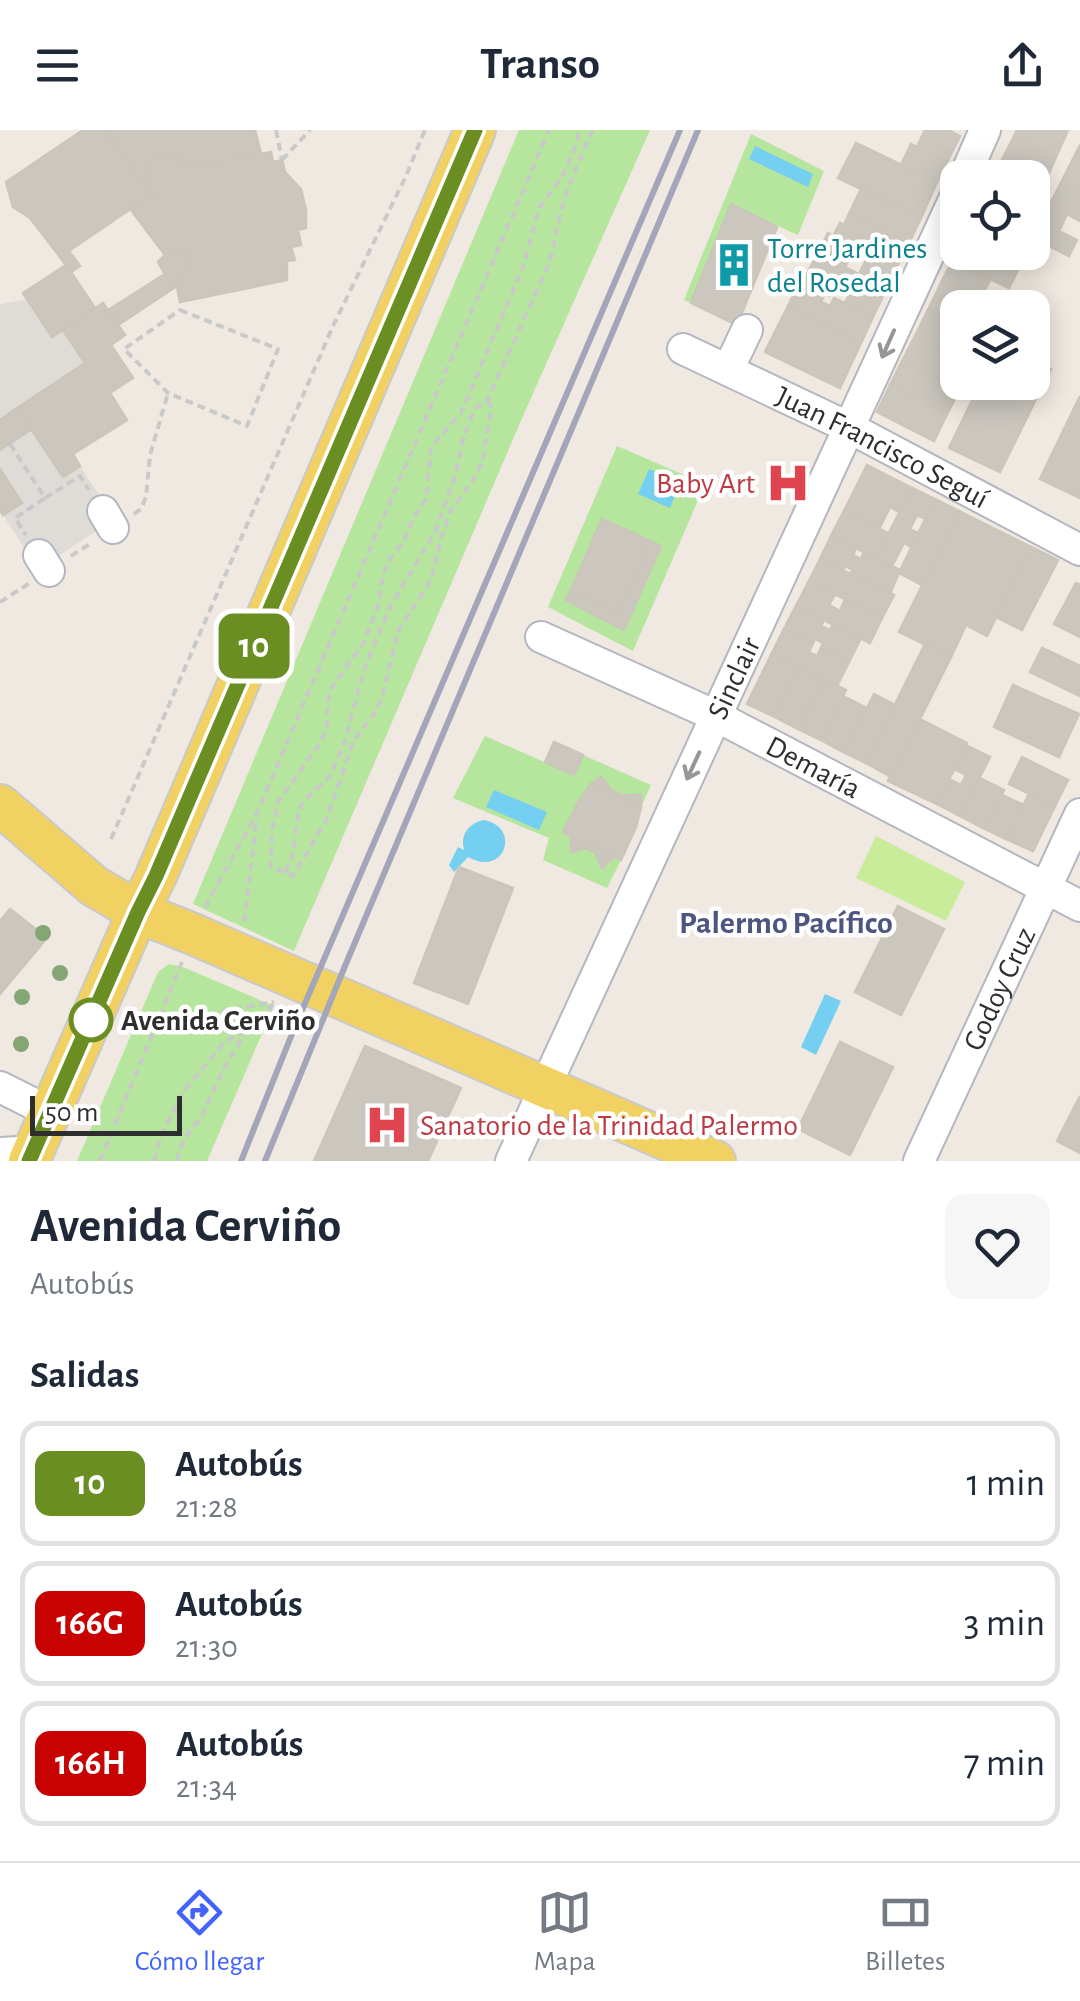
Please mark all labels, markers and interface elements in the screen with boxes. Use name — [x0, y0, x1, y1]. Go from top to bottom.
icon: menu — [30, 38, 85, 93]
icon: share — [995, 38, 1050, 93]
text: Transo — [480, 42, 600, 87]
map controls — [940, 160, 1050, 400]
button: locate — [940, 160, 1050, 270]
place label: Torre Jardines del Rosedal — [767, 234, 927, 298]
building icon: Torre Jardines del Rosedal — [710, 241, 758, 289]
button: layers — [940, 290, 1050, 400]
one-way arrow — [878, 328, 896, 359]
street label: Juan Francisco Seguí — [771, 381, 994, 515]
hospital icon: Baby Art — [764, 459, 812, 507]
place label: Baby Art — [656, 469, 755, 499]
line badge: 10 — [209, 614, 299, 678]
text: 10 — [239, 629, 269, 664]
street label: Sinclair — [703, 632, 766, 724]
street label: Demaría — [761, 731, 865, 805]
one-way arrow — [683, 750, 702, 780]
district label: Palermo Pacífico — [679, 907, 893, 939]
street label: Godoy Cruz — [958, 923, 1041, 1055]
marker: Avenida Cerviño — [70, 999, 112, 1041]
place label: Avenida Cerviño — [121, 1006, 316, 1036]
scale bar — [30, 1091, 182, 1136]
text: 50 m — [45, 1099, 99, 1127]
hospital icon: Sanatorio de la Trinidad Palermo — [363, 1101, 411, 1149]
place label: Sanatorio de la Trinidad Palermo — [420, 1111, 798, 1141]
button: heart — [945, 1194, 1050, 1299]
text: Avenida Cerviño — [30, 1203, 341, 1251]
text: Autobús — [30, 1268, 134, 1300]
text: Salidas — [30, 1357, 139, 1395]
text: Autobús — [175, 1446, 303, 1484]
text: 1 min — [966, 1465, 1045, 1503]
text: 10 — [75, 1466, 105, 1501]
text: 21:28 — [175, 1491, 238, 1523]
text: Autobús — [175, 1586, 303, 1624]
text: 3 min — [964, 1605, 1045, 1643]
text: 166G — [56, 1606, 124, 1641]
text: 21:30 — [175, 1631, 238, 1663]
text: Autobús — [176, 1726, 303, 1764]
text: 7 min — [964, 1745, 1045, 1783]
text: 166H — [55, 1746, 126, 1781]
text: 21:34 — [176, 1771, 237, 1803]
tab: Cómo llegar — [135, 1885, 264, 1979]
tab: Mapa — [534, 1885, 596, 1979]
tab: Billetes — [865, 1885, 945, 1979]

